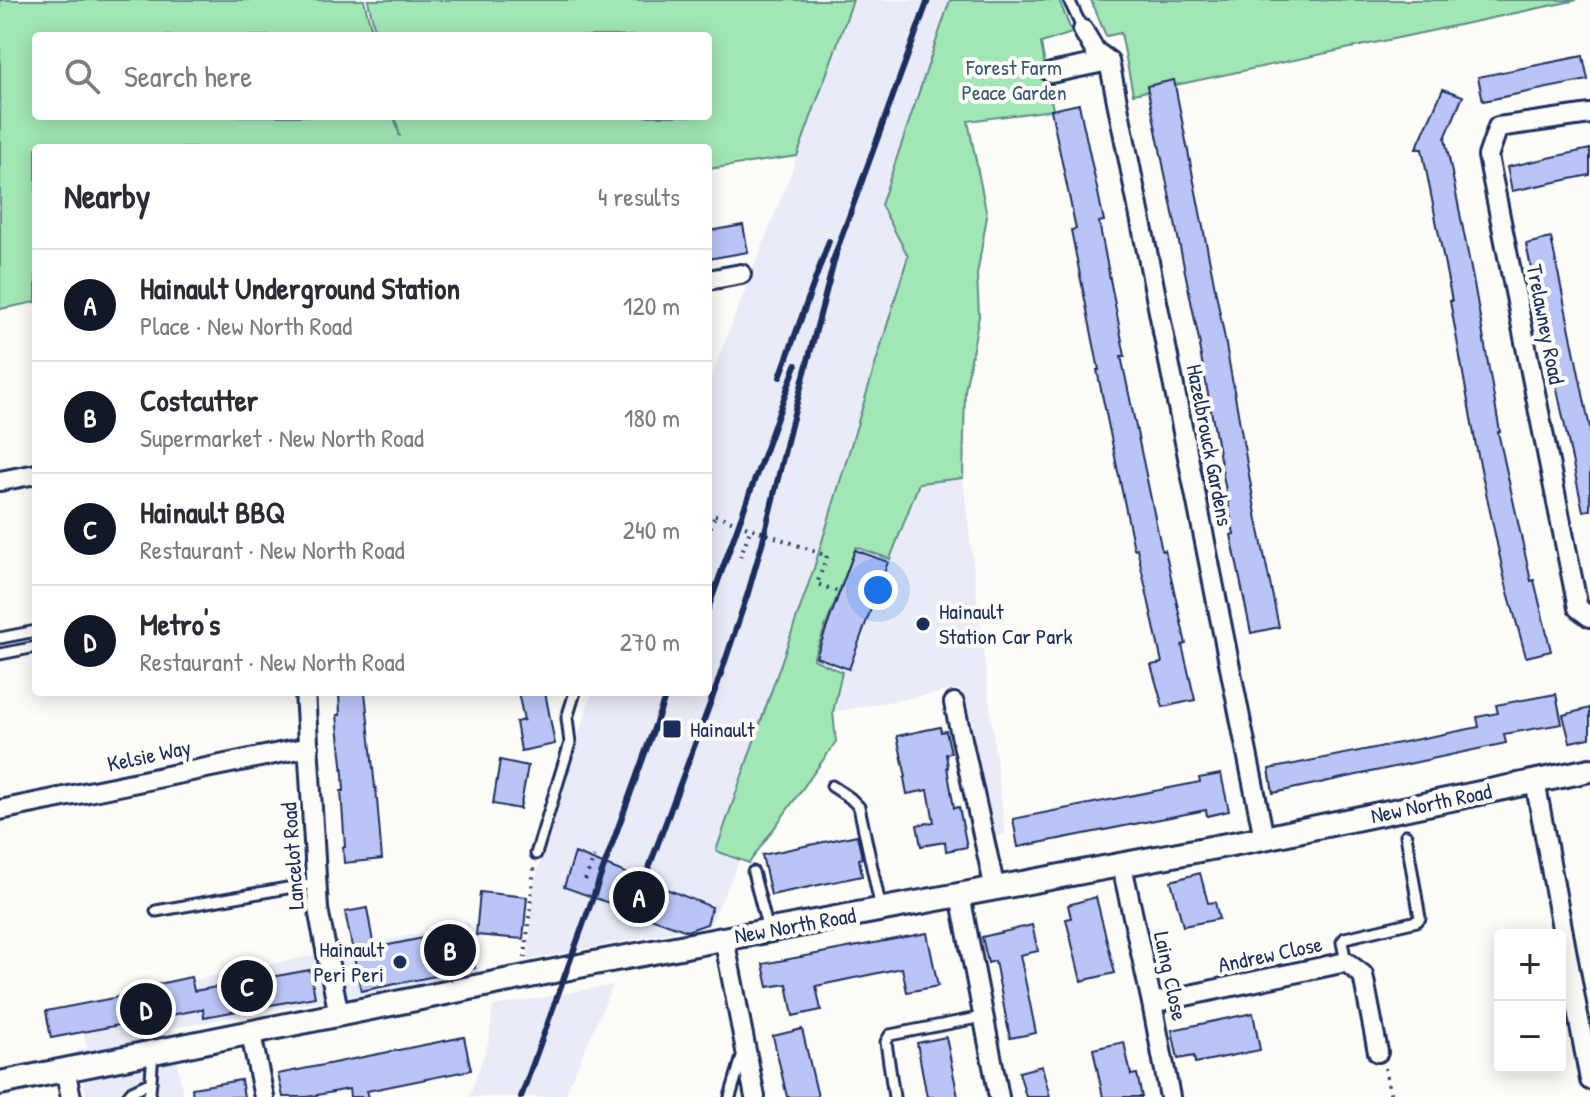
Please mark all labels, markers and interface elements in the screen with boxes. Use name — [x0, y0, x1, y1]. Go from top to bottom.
search box — [32, 32, 712, 120]
park label: Forest Farm Peace Garden — [961, 52, 1067, 107]
icon: search — [60, 54, 104, 98]
text: Search here — [124, 56, 252, 96]
text: Nearby — [64, 173, 150, 219]
text: 4 results — [598, 179, 680, 214]
street label: Trelawney Road — [1520, 262, 1572, 387]
text: Hainault Underground Station — [140, 268, 460, 308]
text: A — [84, 288, 96, 323]
text: 120 m — [623, 288, 680, 323]
text: Place · New North Road — [140, 308, 352, 343]
street label: Hazelbrouck Gardens — [1180, 362, 1240, 528]
text: Costcutter — [140, 380, 258, 420]
text: B — [83, 400, 97, 435]
text: 180 m — [624, 400, 680, 435]
text: Supermarket · New North Road — [140, 420, 424, 455]
text: Hainault BBQ — [140, 492, 285, 532]
text: C — [83, 512, 97, 547]
text: 240 m — [623, 512, 680, 547]
text: Restaurant · New North Road — [140, 532, 405, 567]
your location — [858, 570, 898, 610]
place label: Hainault Station Car Park — [939, 596, 1073, 651]
text: Metro's — [140, 604, 220, 644]
marker: Hainault Station Car Park — [914, 615, 932, 633]
text: D — [84, 624, 96, 659]
text: 270 m — [620, 624, 680, 659]
text: Restaurant · New North Road — [140, 644, 405, 679]
place label: Hainault — [690, 714, 755, 744]
marker: Hainault — [661, 718, 683, 740]
street label: Kelsie Way — [104, 732, 194, 778]
street label: New North Road — [1368, 775, 1495, 830]
street label: Lancelot Road — [273, 801, 311, 911]
pin: A — [613, 867, 665, 927]
street label: New North Road — [732, 900, 858, 950]
pin: B — [424, 920, 476, 980]
street label: Andrew Close — [1215, 928, 1325, 980]
street label: Laing Close — [1147, 929, 1195, 1024]
map controls — [1494, 929, 1566, 1073]
button: + — [1494, 929, 1566, 1001]
place label: Hainault Peri Peri — [313, 934, 384, 989]
marker: Hainault Peri Peri — [391, 953, 409, 971]
pin: C — [221, 956, 273, 1016]
pin: D — [120, 979, 172, 1039]
button: − — [1494, 1001, 1566, 1073]

